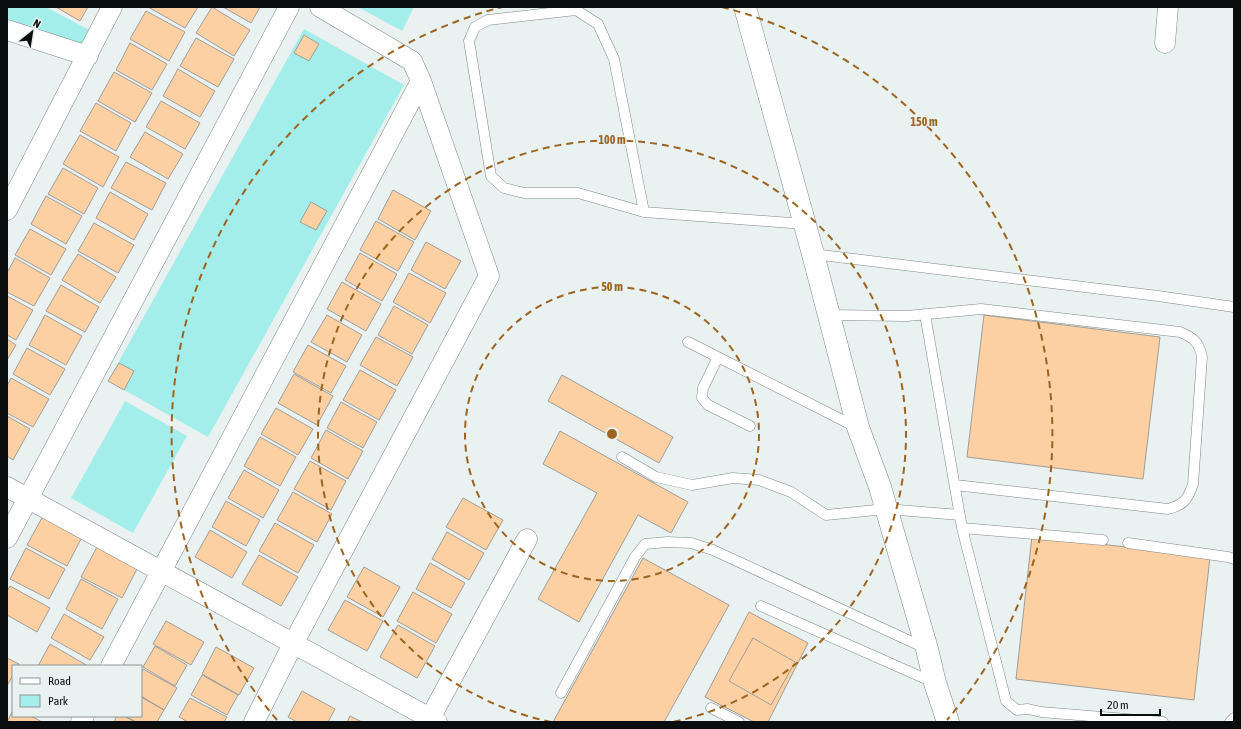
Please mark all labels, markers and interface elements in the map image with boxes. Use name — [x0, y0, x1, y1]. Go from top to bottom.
north arrow — [12, 12, 52, 52]
text: N — [31, 17, 43, 30]
text: 150 m — [910, 115, 938, 129]
text: 100 m — [598, 133, 626, 147]
text: 50 m — [601, 280, 623, 294]
centre of rings — [605, 427, 619, 441]
legend — [12, 665, 142, 717]
text: Road — [48, 674, 71, 688]
scale bar — [1101, 691, 1160, 717]
text: Park — [48, 694, 69, 708]
text: 20 m — [1107, 698, 1129, 712]

